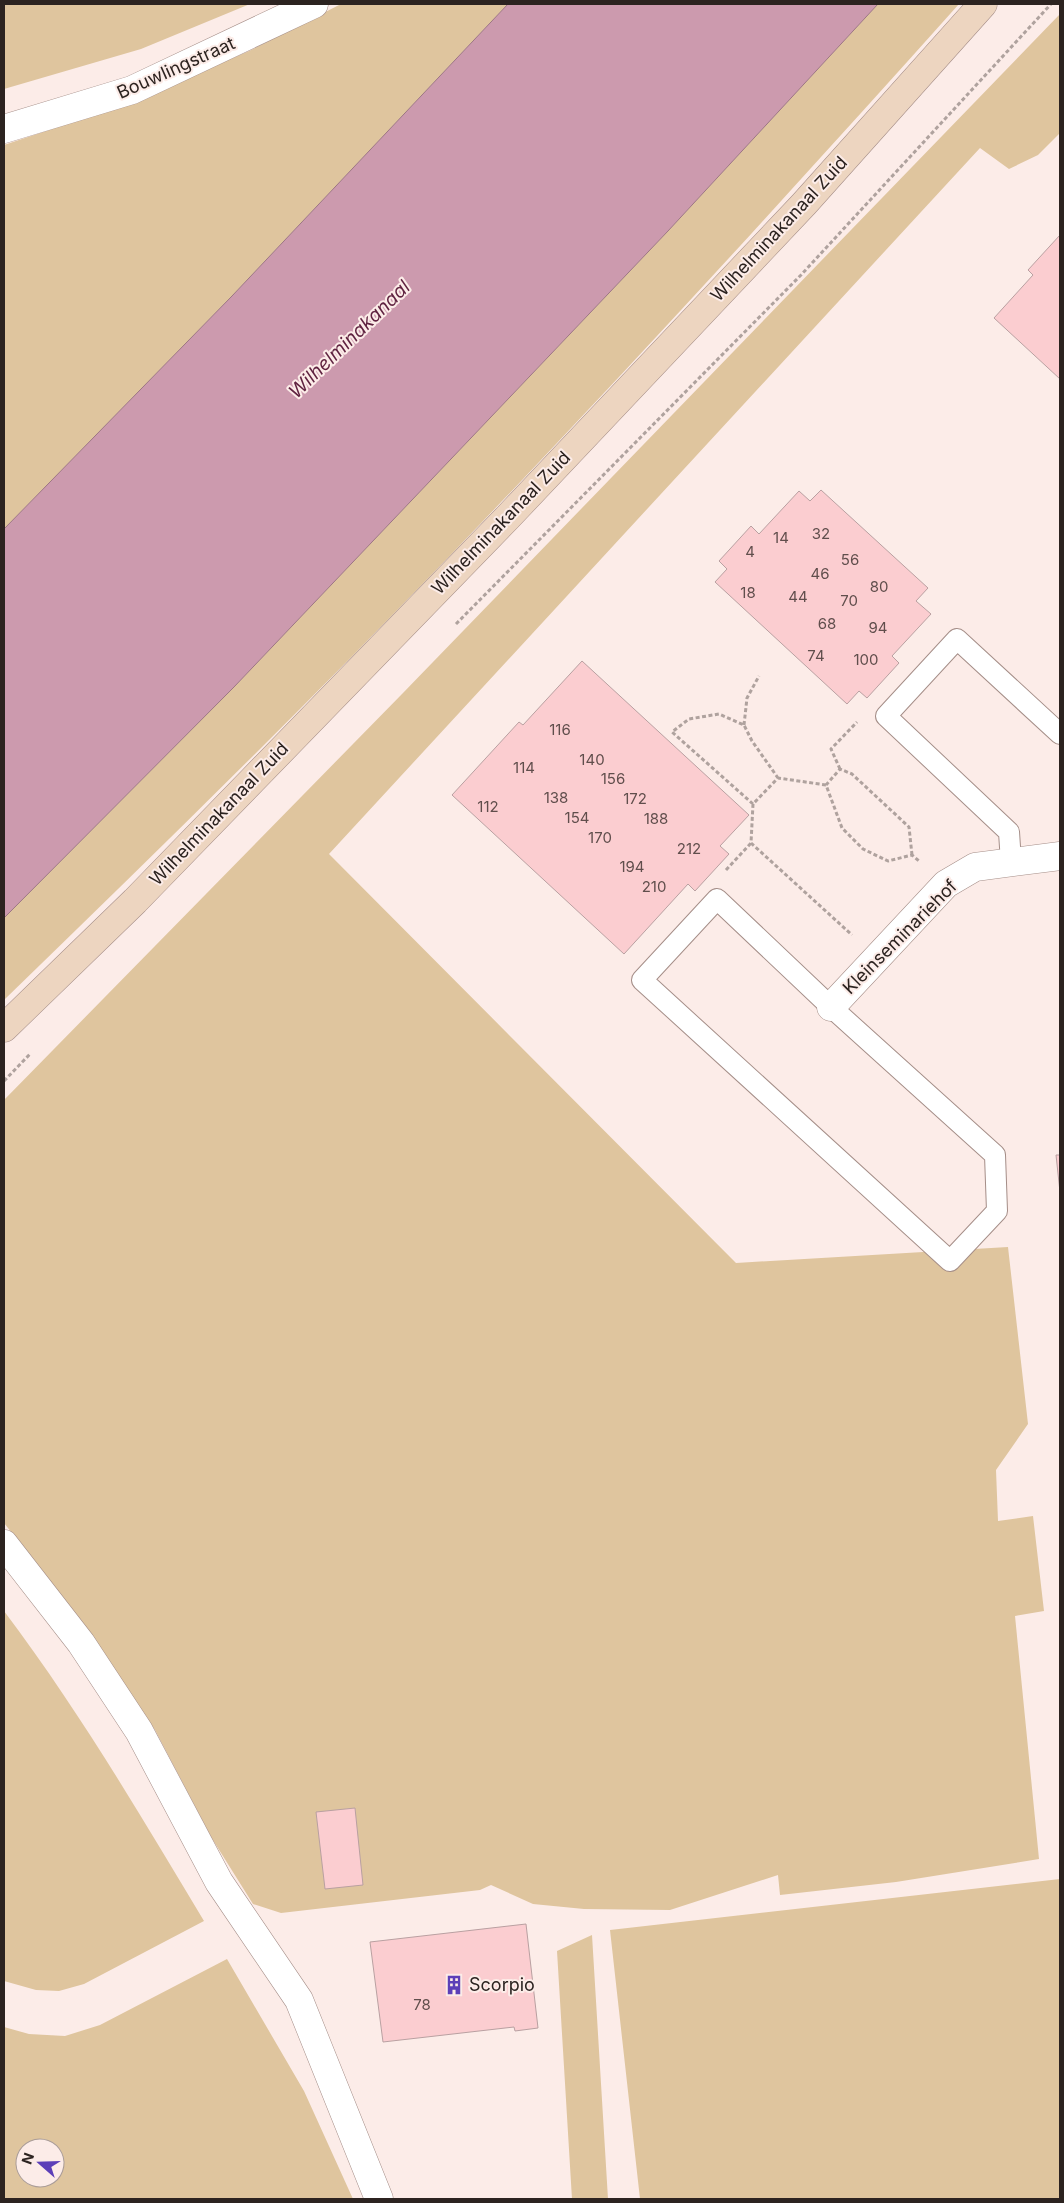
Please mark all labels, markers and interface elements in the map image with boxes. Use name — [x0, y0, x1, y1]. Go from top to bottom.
street label: Bouwlingstraat — [114, 32, 238, 103]
street label: Wilhelminakanaal Zuid — [706, 152, 851, 305]
water label: Wilhelminakanaal — [284, 275, 415, 403]
street label: Wilhelminakanaal Zuid — [427, 447, 574, 598]
house number: 32 — [812, 524, 830, 543]
house number: 14 — [773, 528, 789, 547]
house number: 4 — [745, 542, 755, 561]
house number: 56 — [841, 550, 859, 569]
house number: 46 — [811, 564, 830, 583]
house number: 80 — [870, 577, 888, 596]
house number: 18 — [740, 583, 756, 602]
house number: 44 — [788, 587, 808, 606]
house number: 70 — [840, 591, 858, 610]
house number: 68 — [818, 614, 836, 633]
house number: 94 — [869, 618, 888, 637]
house number: 74 — [807, 646, 825, 665]
house number: 100 — [853, 650, 879, 669]
house number: 116 — [549, 720, 571, 739]
street label: Wilhelminakanaal Zuid — [145, 738, 292, 889]
house number: 140 — [579, 750, 605, 769]
house number: 114 — [513, 758, 535, 777]
house number: 156 — [601, 769, 625, 788]
house number: 138 — [544, 788, 568, 807]
house number: 172 — [623, 789, 647, 808]
house number: 112 — [477, 797, 499, 816]
house number: 154 — [565, 808, 589, 827]
house number: 188 — [644, 809, 668, 828]
house number: 170 — [588, 828, 612, 847]
house number: 212 — [677, 839, 701, 858]
house number: 194 — [619, 857, 645, 876]
street label: Kleinseminariehof — [838, 875, 961, 998]
house number: 210 — [642, 877, 666, 896]
building icon: Scorpio — [443, 1974, 465, 1996]
place label: Scorpio — [469, 1974, 535, 1995]
house number: 78 — [413, 1995, 431, 2014]
north arrow — [15, 2138, 65, 2188]
text: N — [18, 2150, 37, 2166]

